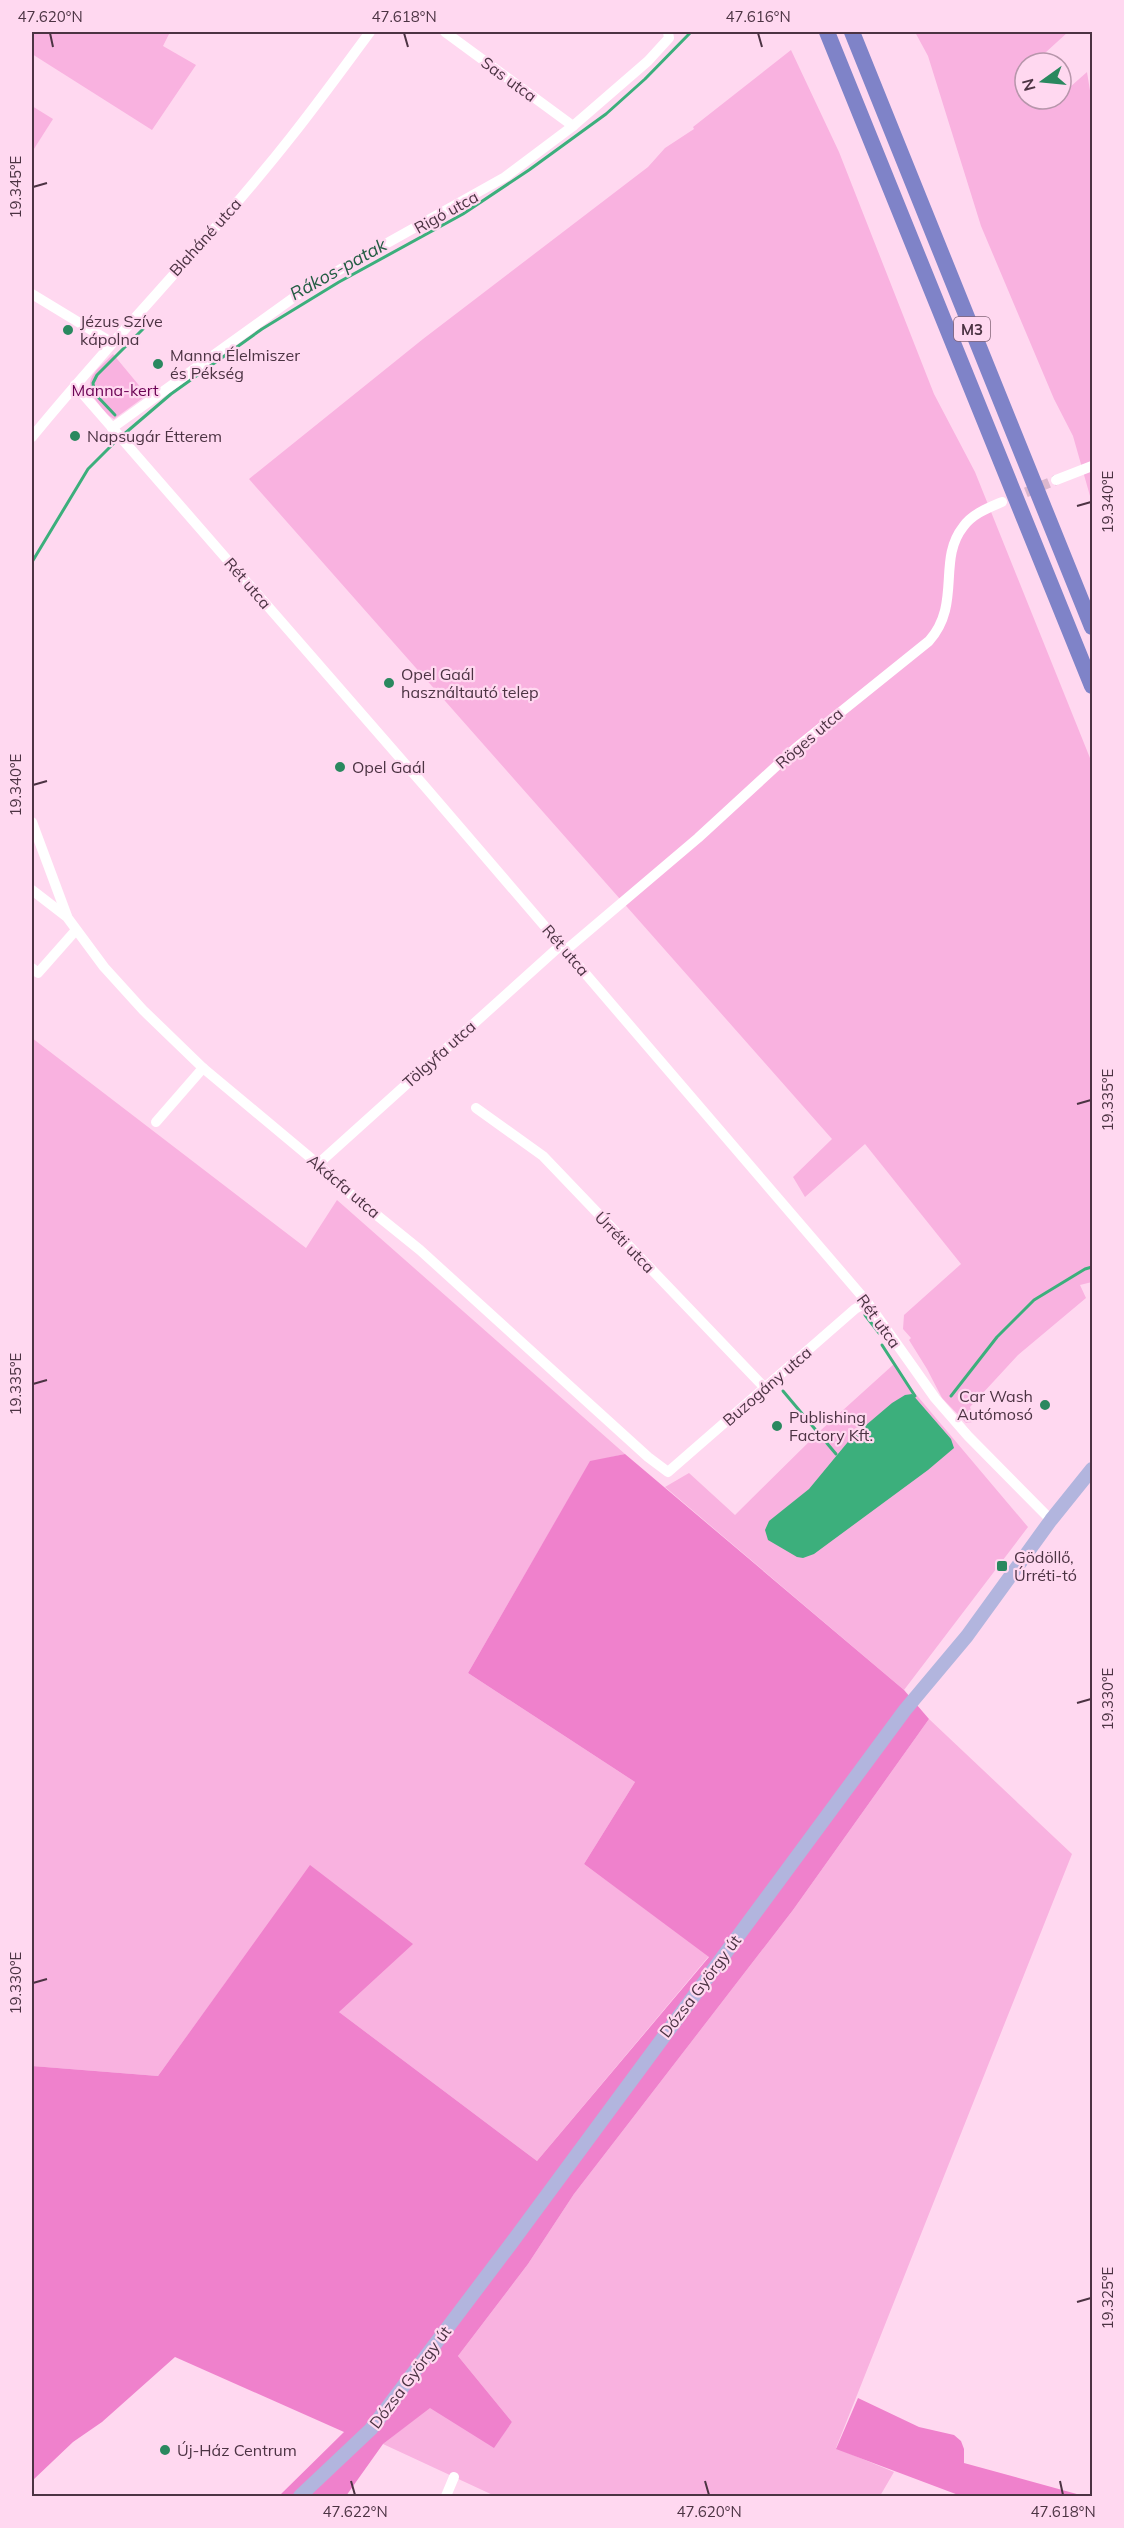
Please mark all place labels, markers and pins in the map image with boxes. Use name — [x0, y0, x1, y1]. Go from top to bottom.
place label: Jézus Szíve kápolna — [80, 311, 163, 349]
marker: Jézus Szíve kápolna — [61, 323, 75, 337]
place label: Manna Élelmiszer és Pékség — [170, 345, 300, 383]
marker: Manna Élelmiszer és Pékség — [151, 357, 165, 371]
place label: Napsugár Étterem — [87, 426, 222, 446]
marker: Napsugár Étterem — [68, 429, 82, 443]
place label: Opel Gaál használtautó telep — [401, 664, 539, 702]
marker: Opel Gaál használtautó telep — [382, 676, 396, 690]
place label: Opel Gaál — [352, 757, 425, 777]
marker: Opel Gaál — [333, 760, 347, 774]
place label: Car Wash Autómosó — [957, 1386, 1033, 1424]
marker: Car Wash Autómosó — [1038, 1398, 1052, 1412]
place label: Publishing Factory Kft. — [789, 1407, 873, 1445]
marker: Publishing Factory Kft. — [770, 1419, 784, 1433]
place label: Gödöllő, Úrréti-tó — [1014, 1547, 1077, 1585]
marker: Gödöllő, Úrréti-tó — [995, 1559, 1009, 1573]
place label: Új-Ház Centrum — [177, 2440, 297, 2460]
marker: Új-Ház Centrum — [158, 2443, 172, 2457]

